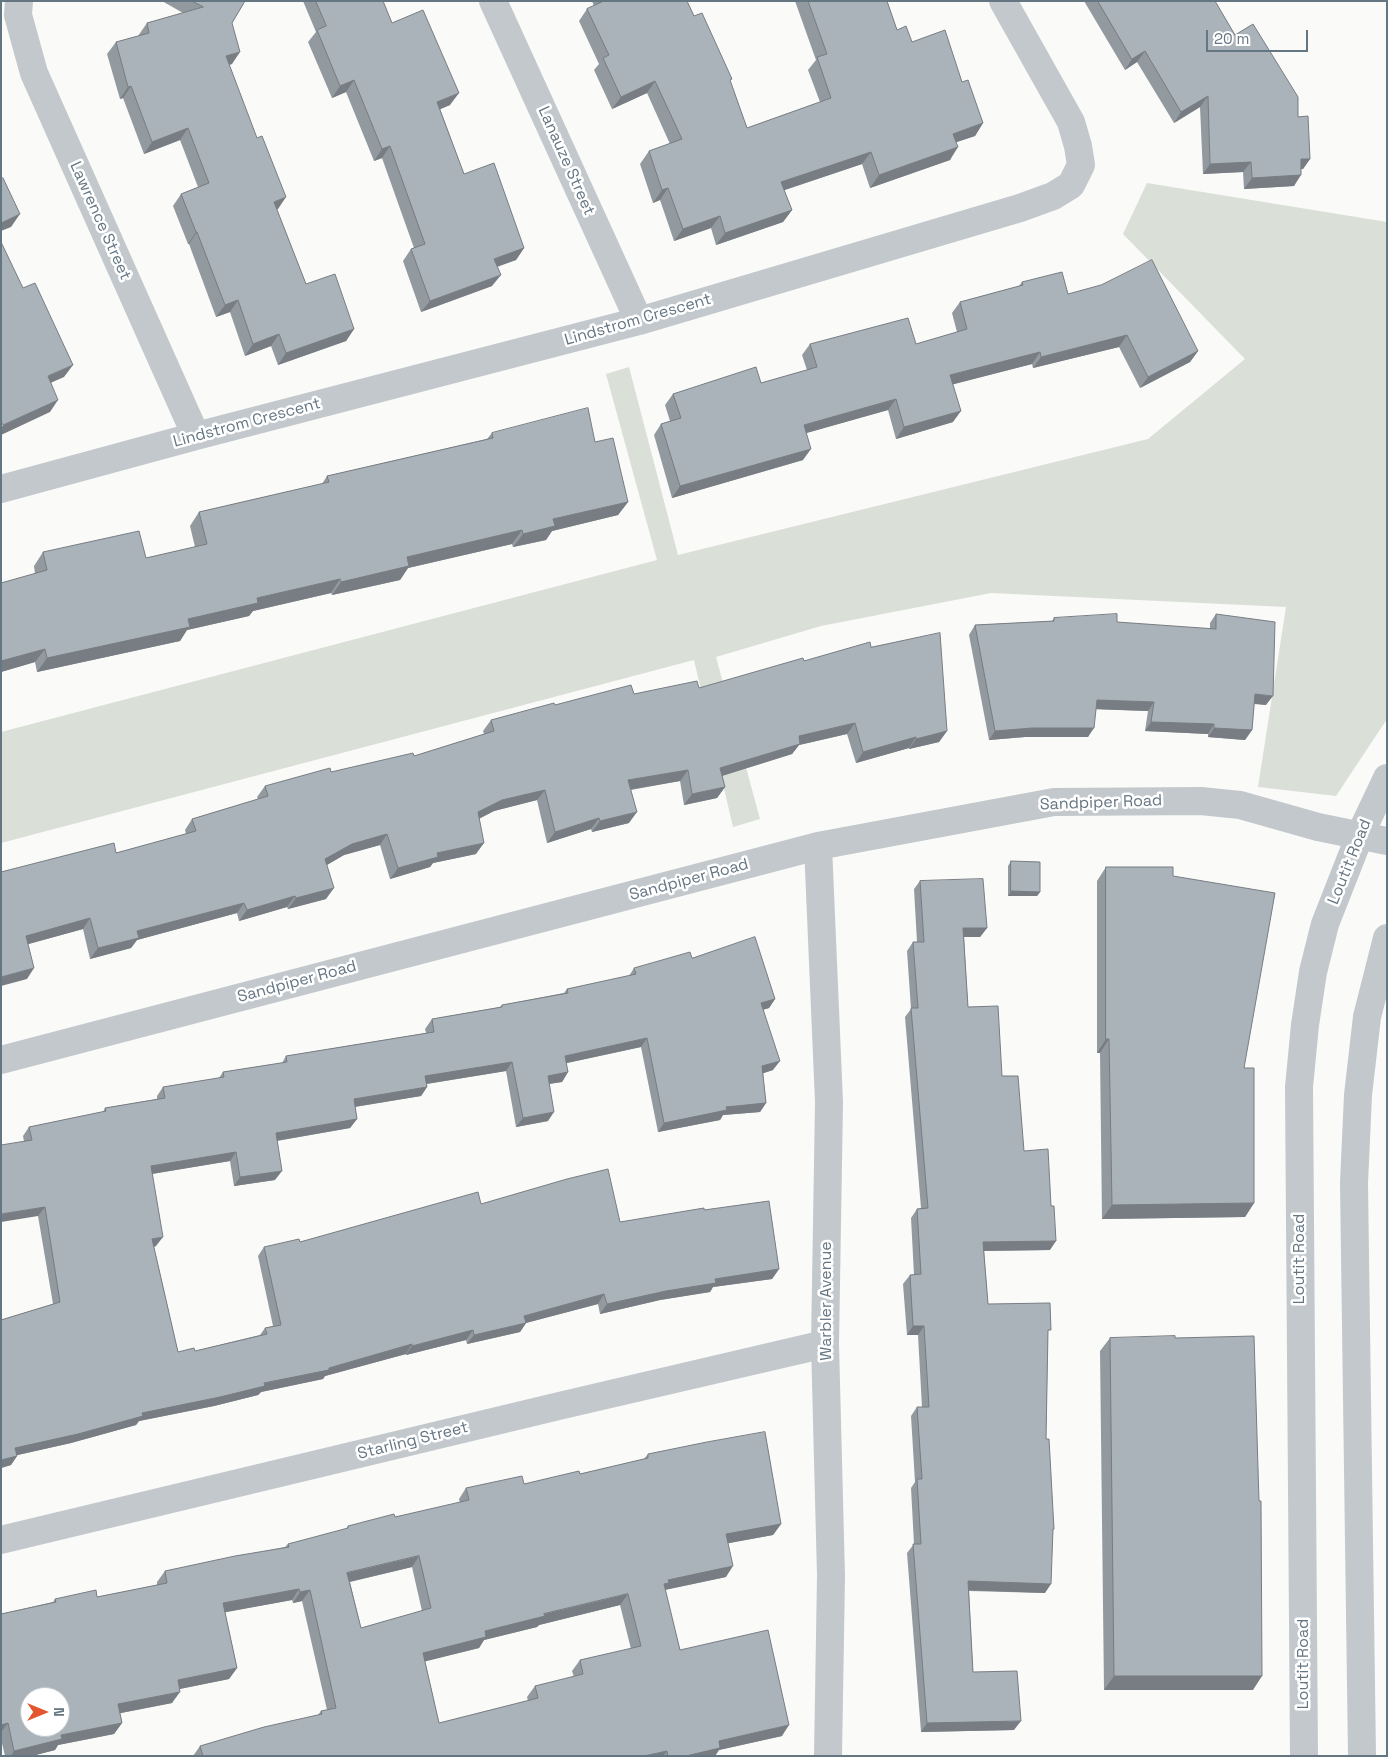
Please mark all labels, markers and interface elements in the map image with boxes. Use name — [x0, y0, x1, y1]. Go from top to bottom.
scale bar — [1208, 20, 1310, 52]
text: 20 m — [1214, 29, 1249, 48]
street label: Lanauze Street — [533, 104, 599, 218]
street label: Lawrence Street — [65, 159, 135, 283]
street label: Lindstrom Crescent — [562, 290, 714, 350]
street label: Lindstrom Crescent — [171, 394, 323, 452]
street label: Sandpiper Road — [1039, 791, 1163, 815]
street label: Loutit Road — [1324, 817, 1376, 907]
street label: Sandpiper Road — [627, 855, 751, 905]
street label: Sandpiper Road — [235, 957, 359, 1007]
street label: Loutit Road — [1290, 1214, 1310, 1304]
street label: Warbler Avenue — [817, 1241, 837, 1361]
street label: Starling Street — [356, 1418, 470, 1464]
street label: Loutit Road — [1294, 1619, 1314, 1709]
north arrow — [20, 1687, 70, 1737]
text: N — [50, 1707, 68, 1717]

